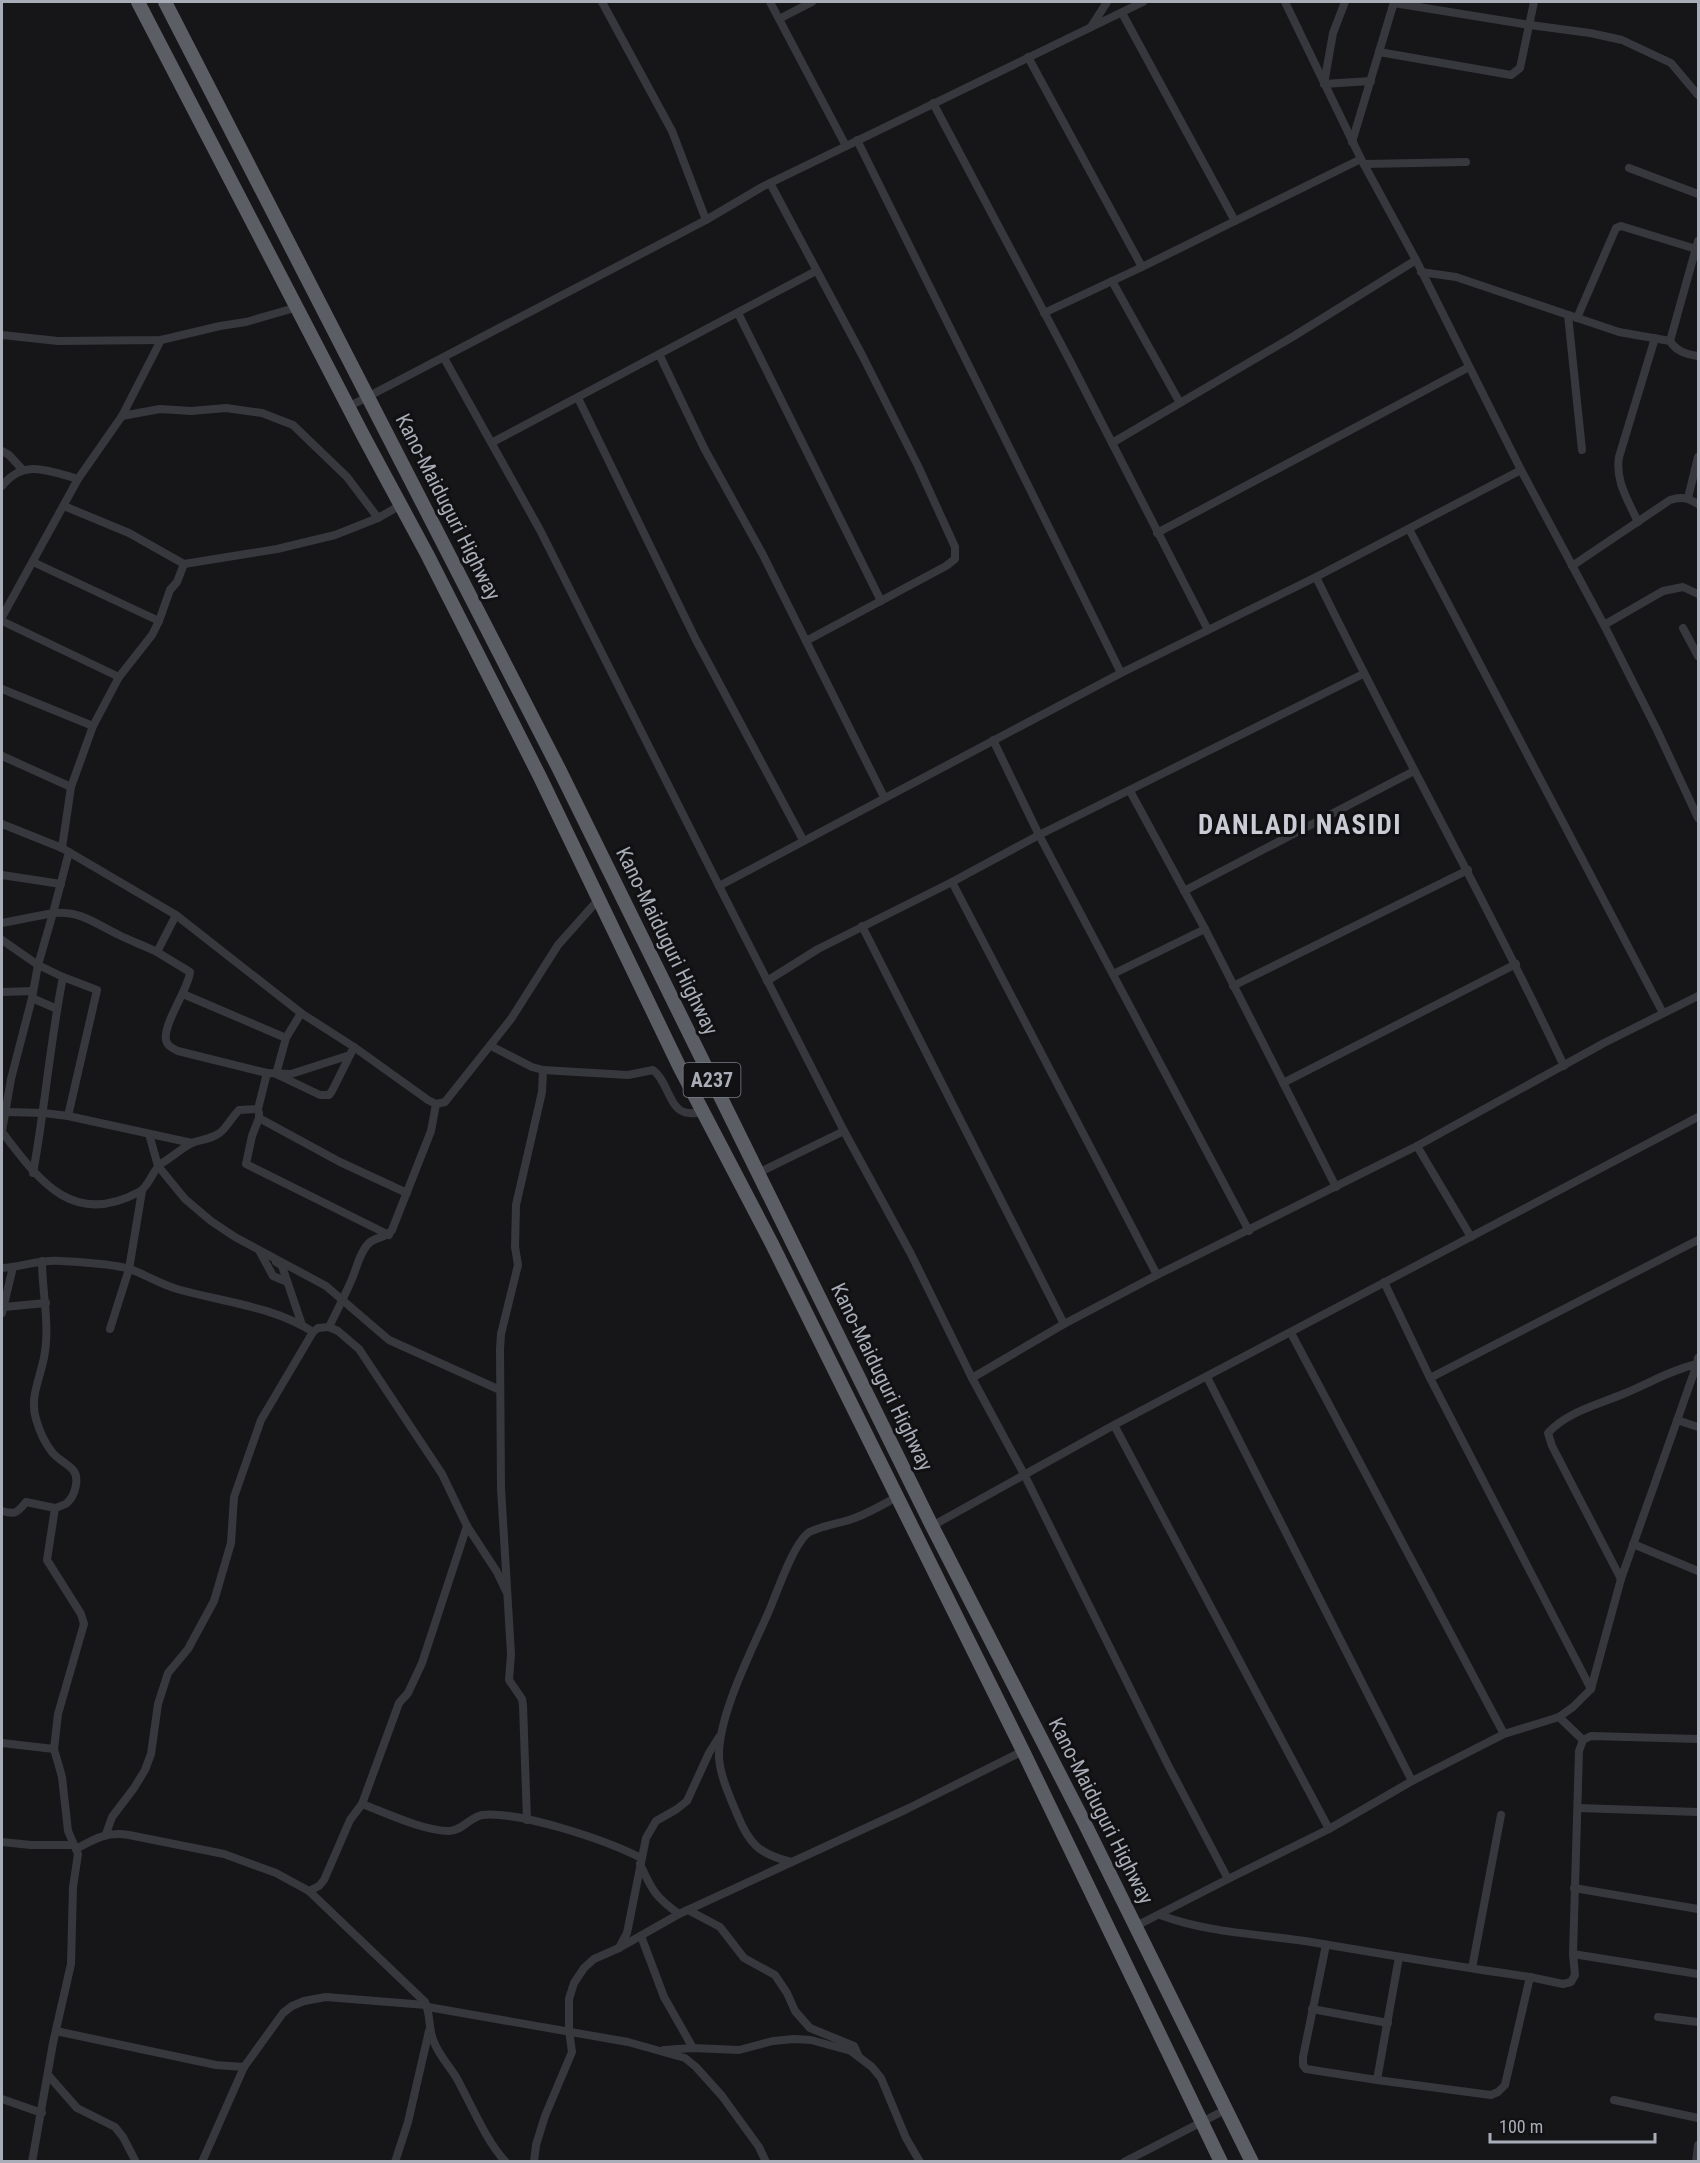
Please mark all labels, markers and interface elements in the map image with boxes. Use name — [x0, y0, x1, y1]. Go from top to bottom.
street label: Kano-Maiduguri Highway — [391, 410, 506, 604]
district label: DANLADI NASIDI — [1198, 809, 1402, 841]
street label: Kano-Maiduguri Highway — [611, 843, 723, 1039]
road number: A237 — [684, 1063, 740, 1097]
street label: Kano-Maiduguri Highway — [826, 1279, 938, 1475]
street label: Kano-Maiduguri Highway — [1044, 1714, 1159, 1908]
scale bar — [1490, 2106, 1655, 2144]
text: 100 m — [1499, 2116, 1543, 2137]

